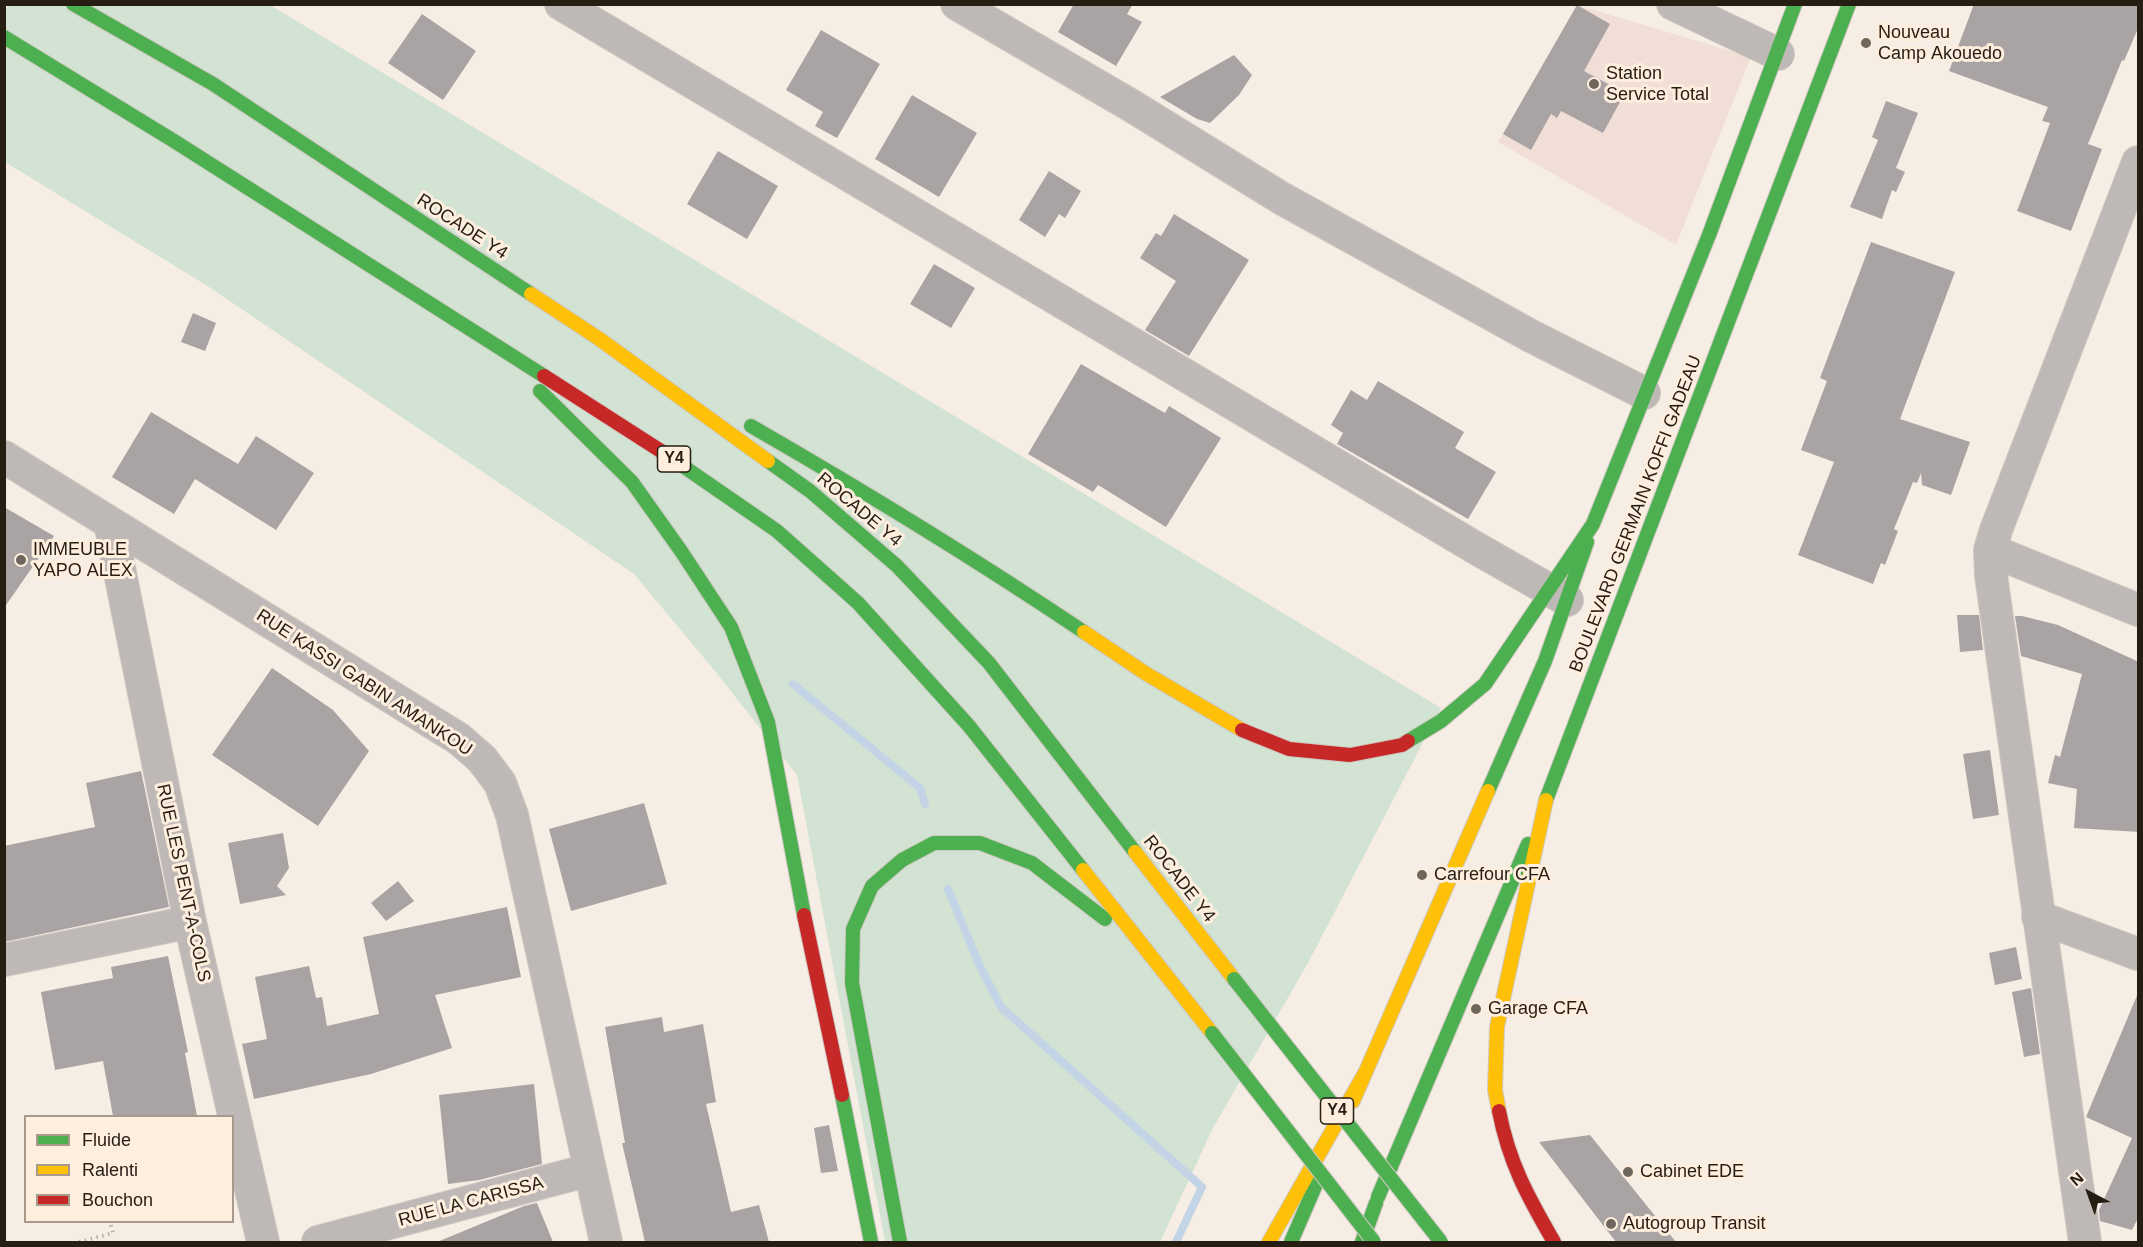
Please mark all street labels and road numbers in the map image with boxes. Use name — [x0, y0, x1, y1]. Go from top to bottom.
street label: ROCADE Y4 — [412, 190, 512, 264]
street label: BOULEVARD GERMAIN KOFFI GADEAU — [1565, 352, 1707, 676]
road number: Y4 — [658, 446, 690, 472]
street label: ROCADE Y4 — [812, 468, 906, 552]
street label: RUE KASSI GABIN AMANKOU — [252, 605, 476, 761]
street label: RUE LES PENT-A-COLS — [151, 782, 215, 984]
street label: ROCADE Y4 — [1138, 831, 1220, 927]
road number: Y4 — [1320, 1098, 1354, 1124]
street label: RUE LA CARISSA — [396, 1172, 546, 1232]

